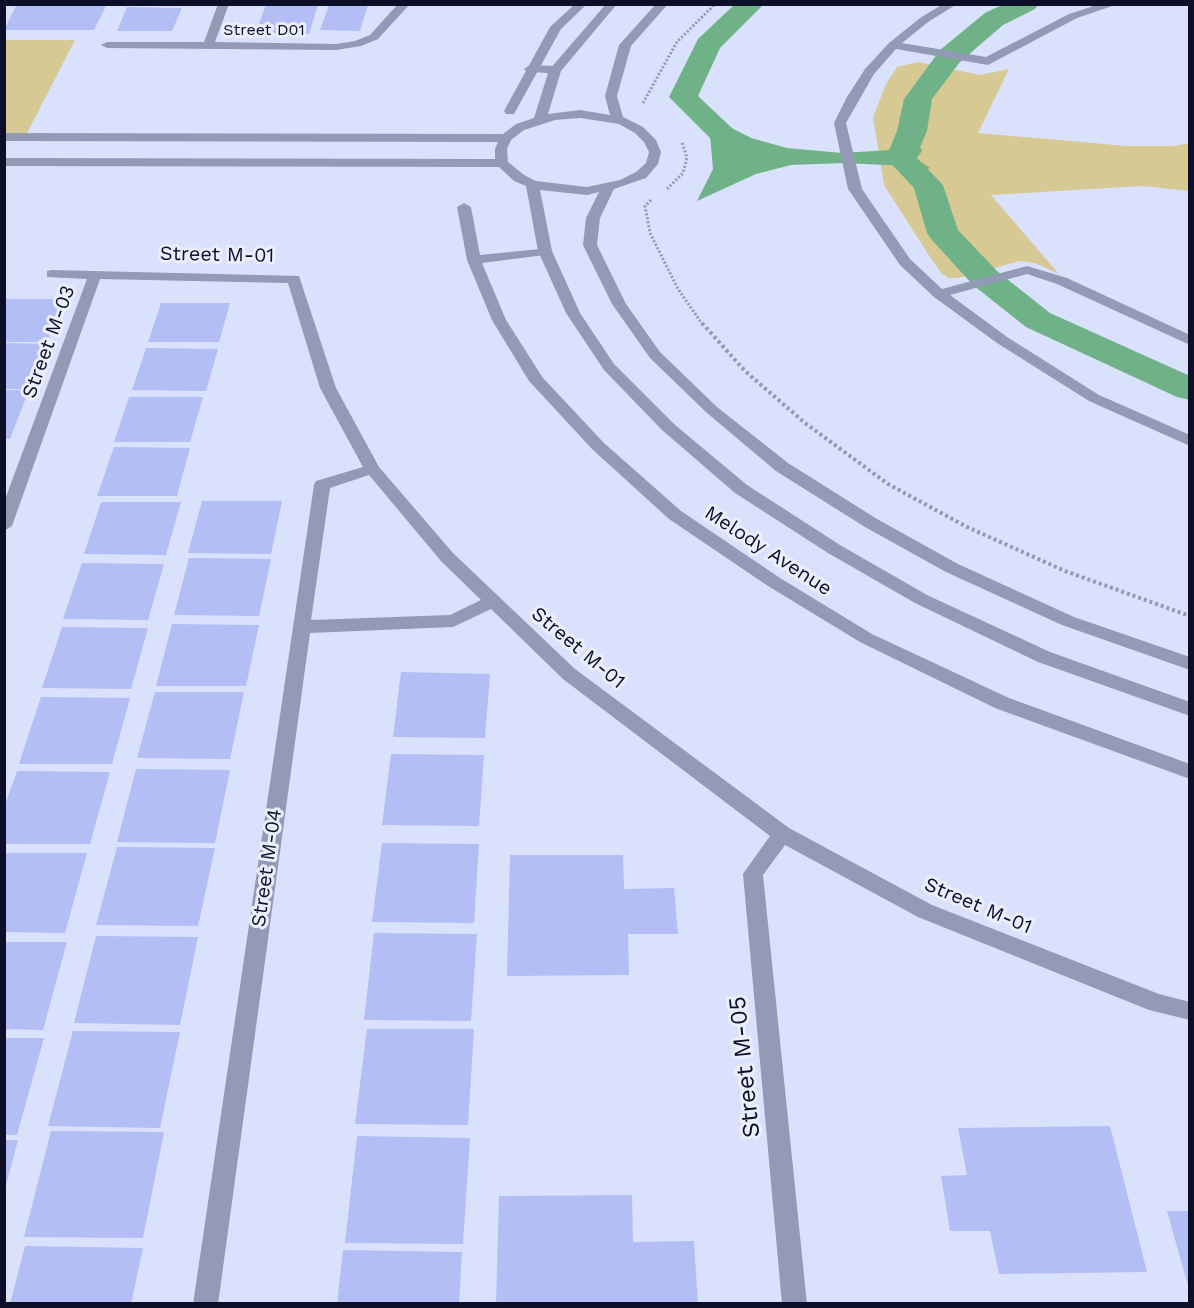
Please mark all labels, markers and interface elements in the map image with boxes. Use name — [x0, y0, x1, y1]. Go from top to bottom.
street label: Street D01 — [223, 20, 305, 40]
street label: Street M-01 — [160, 242, 274, 268]
street label: Street M-03 — [18, 282, 80, 402]
street label: Melody Avenue — [700, 501, 836, 601]
street label: Street M-01 — [526, 602, 630, 694]
street label: Street M-04 — [247, 807, 287, 929]
street label: Street M-01 — [921, 873, 1035, 939]
street label: Street M-05 — [723, 995, 767, 1139]

